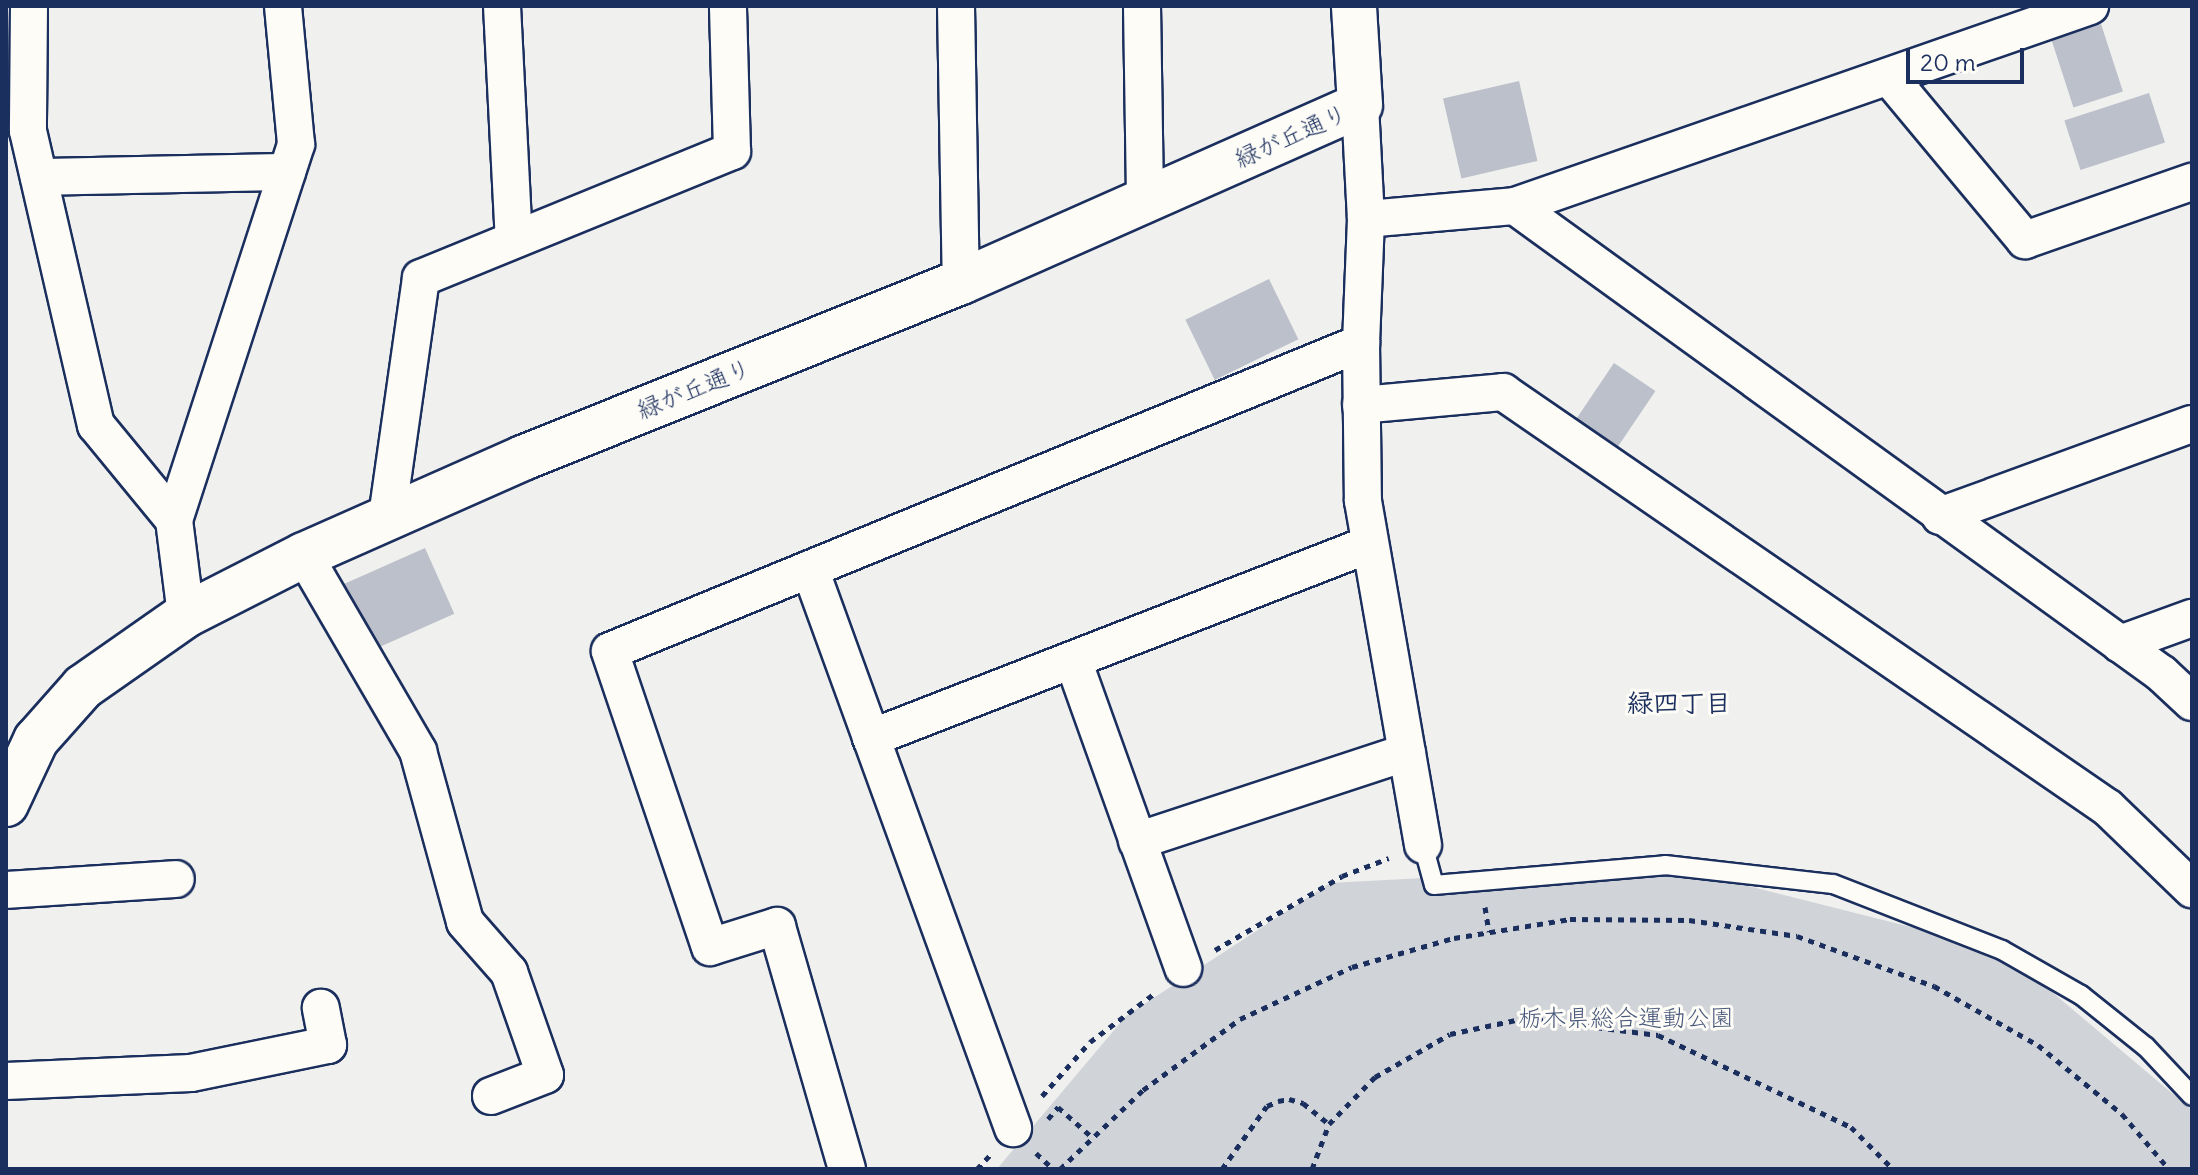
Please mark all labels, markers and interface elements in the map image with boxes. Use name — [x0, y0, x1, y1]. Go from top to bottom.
scale bar — [1910, 32, 2028, 82]
text: 20 m — [1920, 47, 1976, 77]
street label: 緑が丘通り — [1230, 98, 1352, 174]
street label: 緑が丘通り — [633, 353, 755, 425]
district label: 緑四丁目 — [1627, 687, 1731, 719]
park label: 栃木県総合運動公園 — [1518, 1004, 1734, 1032]

